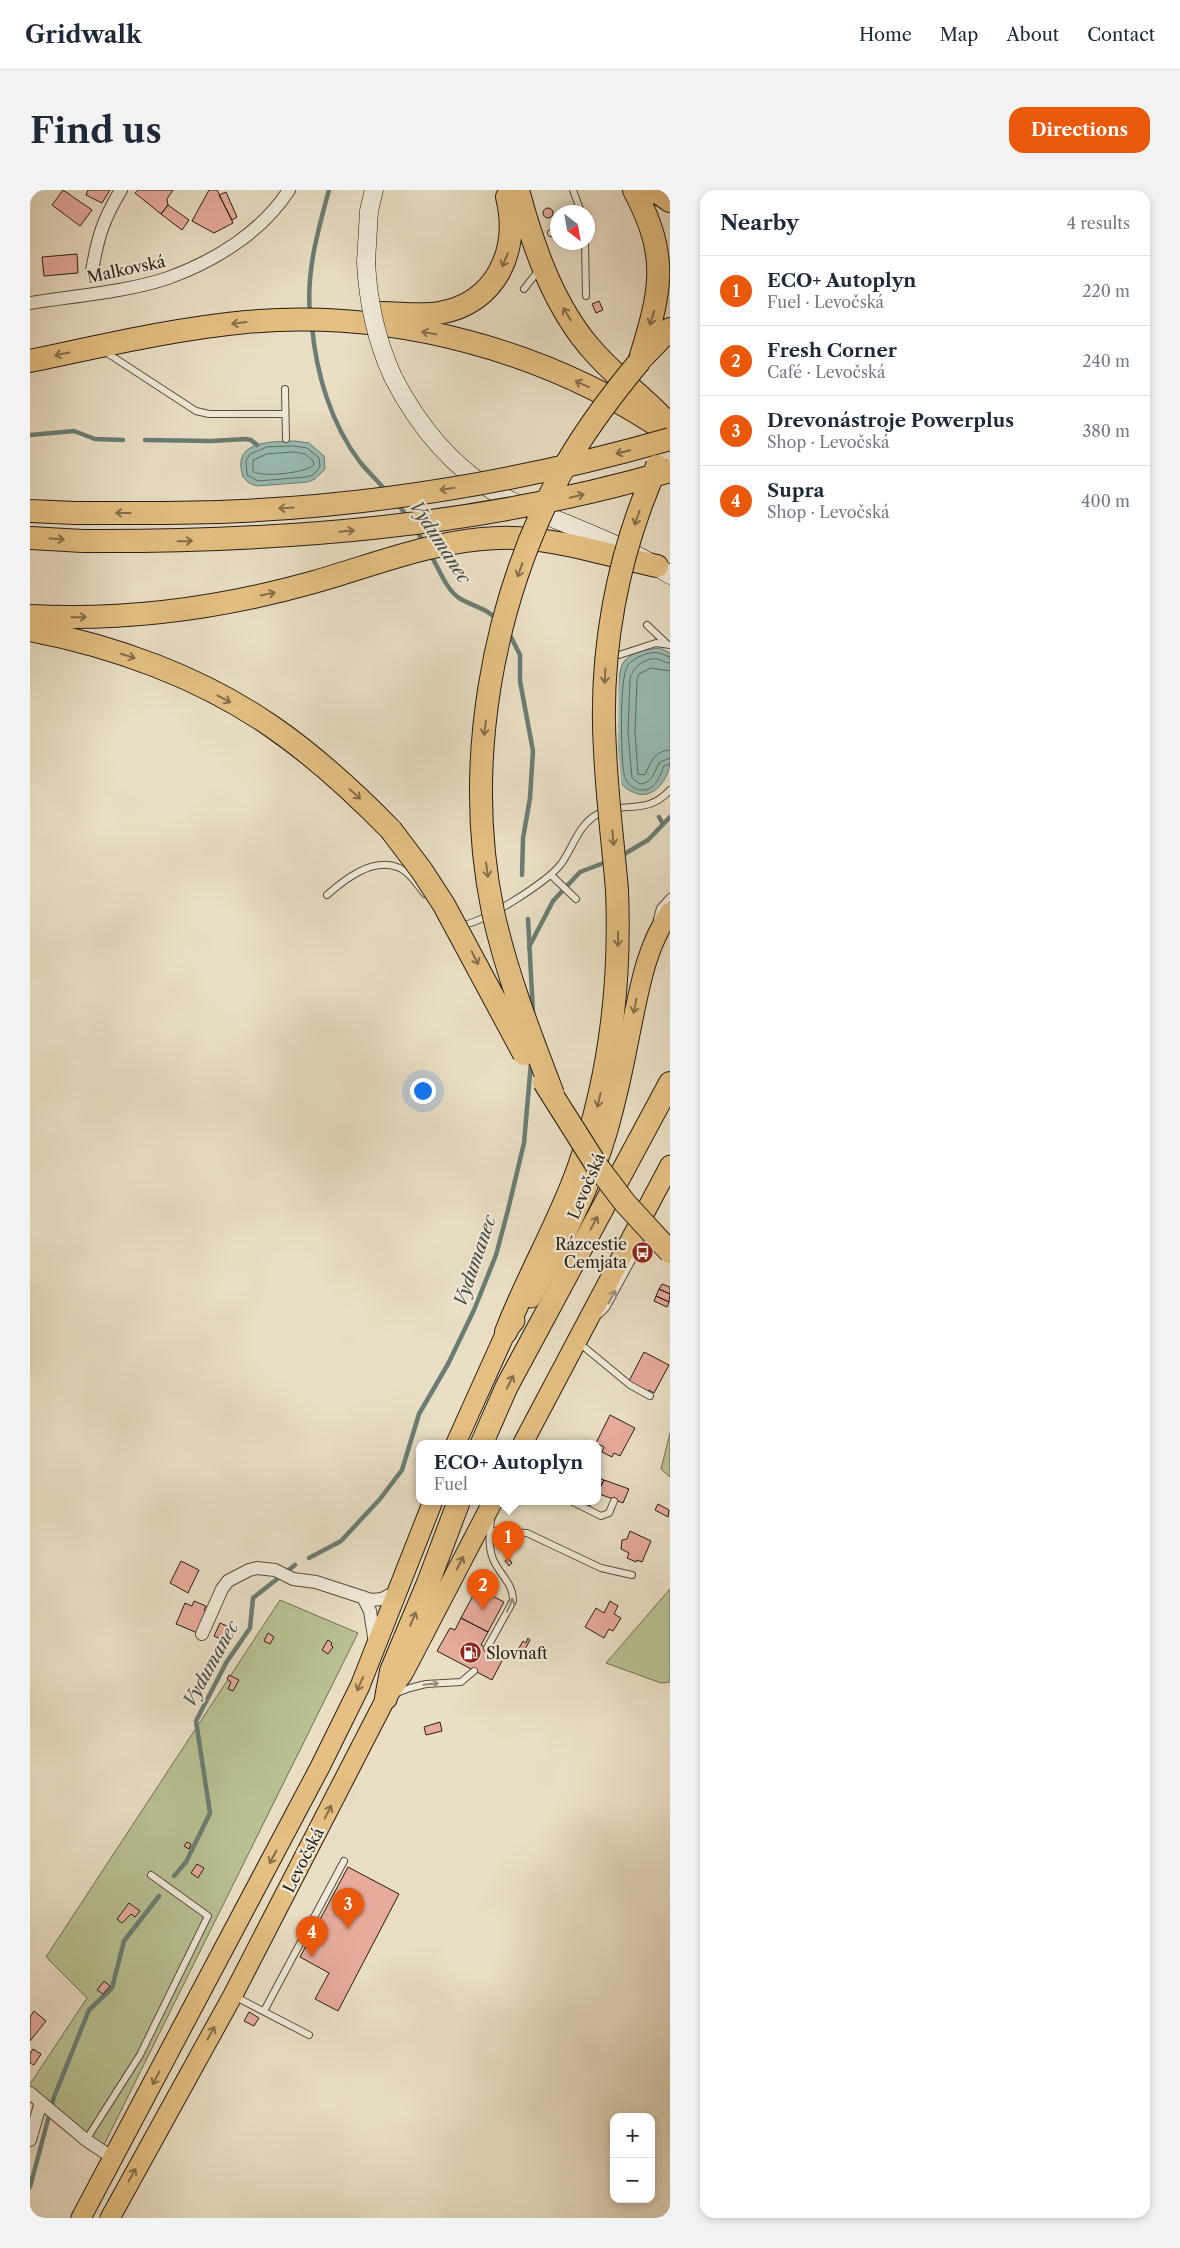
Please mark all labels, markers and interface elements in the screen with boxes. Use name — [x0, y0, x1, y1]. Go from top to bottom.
text: Gridwalk — [25, 20, 142, 49]
text: Home — [859, 24, 912, 46]
text: Map — [940, 24, 978, 46]
text: About — [1006, 24, 1059, 46]
text: Contact — [1087, 24, 1155, 46]
button: Directions — [1009, 107, 1150, 153]
text: Find us — [30, 109, 162, 152]
north arrow — [550, 205, 595, 250]
text: Nearby — [720, 210, 799, 235]
text: 4 results — [1067, 213, 1130, 233]
street label: Malkovská — [85, 251, 168, 287]
one-way arrow — [499, 252, 509, 267]
text: ECO+ Autoplyn — [767, 269, 916, 292]
text: 1 — [732, 281, 740, 301]
text: 220 m — [1082, 281, 1130, 301]
text: Fuel · Levočská — [767, 292, 884, 312]
one-way arrow — [561, 307, 571, 321]
one-way arrow — [647, 310, 657, 326]
one-way arrow — [231, 318, 247, 328]
one-way arrow — [421, 328, 437, 337]
text: Fresh Corner — [767, 339, 897, 362]
one-way arrow — [54, 350, 70, 359]
text: 2 — [731, 351, 741, 371]
text: 240 m — [1082, 351, 1130, 371]
text: Café · Levočská — [767, 362, 885, 382]
one-way arrow — [575, 378, 590, 388]
text: Drevonástroje Powerplus — [767, 409, 1014, 432]
text: 3 — [731, 421, 741, 441]
text: 380 m — [1082, 421, 1130, 441]
text: Shop · Levočská — [767, 432, 889, 452]
one-way arrow — [615, 447, 631, 457]
text: Supra — [767, 479, 825, 502]
one-way arrow — [439, 484, 455, 494]
one-way arrow — [568, 491, 584, 500]
text: 4 — [731, 491, 741, 511]
text: 400 m — [1081, 491, 1130, 511]
water label: Vydumanec — [405, 496, 476, 589]
text: Shop · Levočská — [767, 502, 889, 522]
one-way arrow — [278, 504, 294, 513]
one-way arrow — [116, 508, 132, 518]
one-way arrow — [632, 509, 641, 525]
one-way arrow — [339, 526, 355, 536]
one-way arrow — [48, 535, 64, 544]
one-way arrow — [176, 536, 192, 546]
one-way arrow — [514, 562, 524, 578]
one-way arrow — [260, 589, 276, 598]
one-way arrow — [70, 612, 86, 622]
one-way arrow — [119, 652, 135, 662]
one-way arrow — [601, 668, 610, 684]
one-way arrow — [216, 694, 231, 704]
one-way arrow — [480, 720, 490, 736]
one-way arrow — [348, 788, 361, 800]
one-way arrow — [608, 830, 618, 846]
one-way arrow — [482, 861, 492, 877]
one-way arrow — [613, 930, 623, 946]
one-way arrow — [470, 951, 480, 965]
one-way arrow — [630, 998, 640, 1014]
your location — [410, 1078, 436, 1104]
one-way arrow — [594, 1091, 603, 1107]
street label: Levočská — [563, 1149, 609, 1222]
water label: Vydumanec — [449, 1212, 501, 1310]
one-way arrow — [589, 1216, 599, 1231]
place label: Rázcestie Cemjata — [555, 1234, 628, 1272]
bus stop icon: Rázcestie Cemjata — [631, 1241, 655, 1265]
one-way arrow — [607, 1289, 617, 1304]
one-way arrow — [505, 1375, 515, 1390]
popup — [416, 1440, 601, 1505]
text: ECO+ Autoplyn — [434, 1451, 583, 1474]
text: Fuel — [434, 1474, 468, 1494]
pin: 1 — [492, 1521, 524, 1562]
one-way arrow — [456, 1556, 465, 1571]
pin: 2 — [467, 1569, 499, 1610]
one-way arrow — [506, 1598, 515, 1613]
one-way arrow — [409, 1612, 418, 1627]
water label: Vydumanec — [178, 1616, 244, 1711]
fuel station icon: Slovnaft — [458, 1641, 482, 1665]
place label: Slovnaft — [486, 1643, 548, 1663]
one-way arrow — [355, 1676, 365, 1691]
one-way arrow — [423, 1679, 439, 1689]
one-way arrow — [323, 1804, 333, 1819]
street label: Levočská — [278, 1824, 328, 1896]
one-way arrow — [268, 1849, 277, 1864]
pin: 3 — [332, 1888, 364, 1929]
pin: 4 — [296, 1916, 328, 1957]
one-way arrow — [207, 2026, 217, 2041]
one-way arrow — [151, 2070, 161, 2085]
map controls — [610, 2113, 655, 2203]
button: + — [610, 2113, 655, 2158]
button: − — [610, 2158, 655, 2203]
one-way arrow — [127, 2167, 137, 2182]

